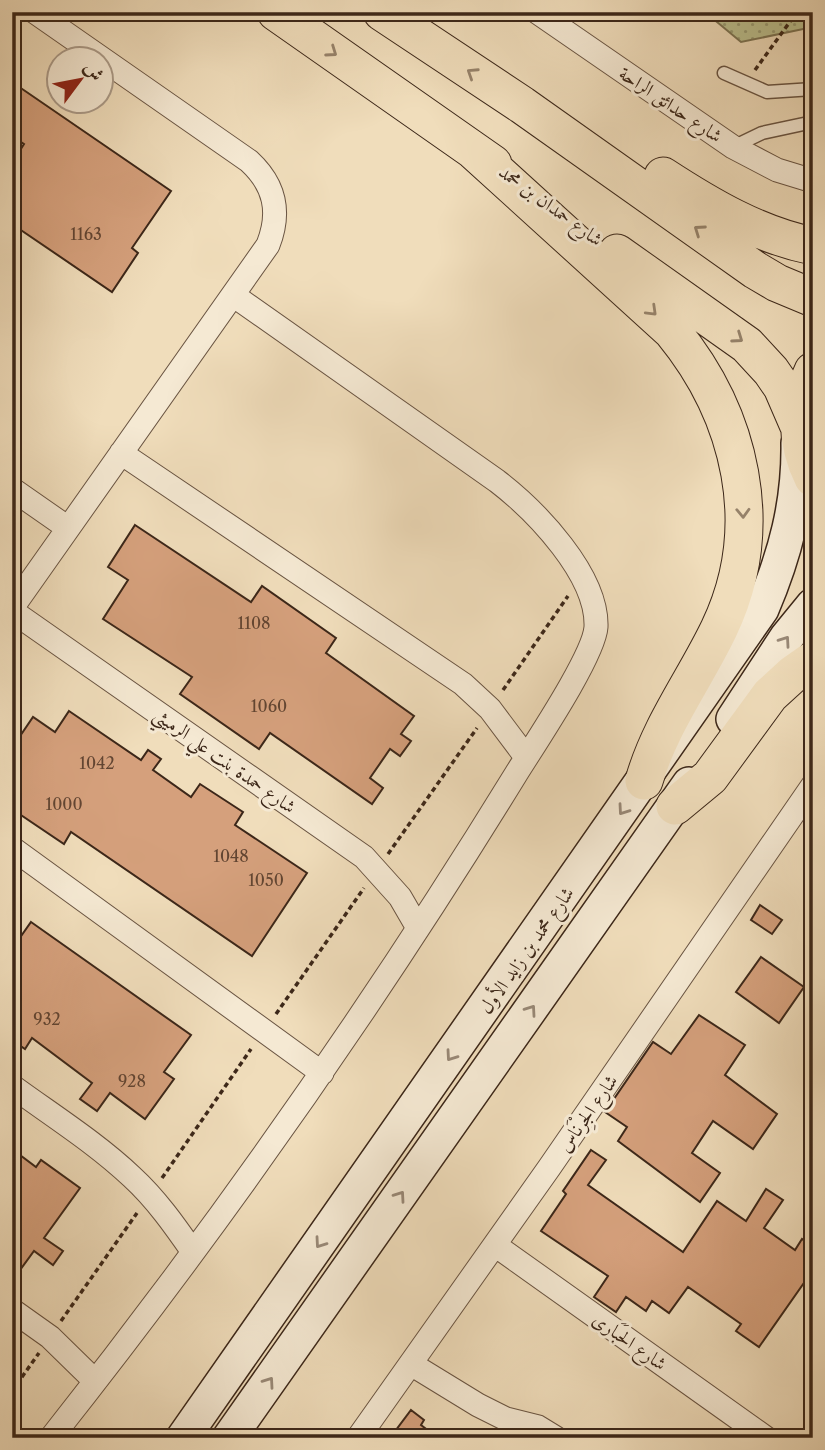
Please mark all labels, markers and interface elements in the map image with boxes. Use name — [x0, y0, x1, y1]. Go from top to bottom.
one-way arrow — [324, 44, 337, 56]
north arrow — [46, 46, 116, 116]
text: ش — [79, 57, 109, 85]
street label: شارع حدائق الراحة — [613, 61, 727, 151]
one-way arrow — [467, 68, 480, 81]
street label: شارع حمدان بن محمد — [492, 160, 607, 254]
house number: 1163 — [70, 224, 102, 244]
one-way arrow — [694, 226, 707, 238]
one-way arrow — [644, 303, 657, 316]
one-way arrow — [730, 330, 743, 343]
one-way arrow — [736, 507, 751, 518]
house number: 1108 — [237, 613, 271, 633]
one-way arrow — [777, 636, 789, 649]
house number: 1060 — [251, 696, 287, 716]
street label: شارع حمدة بنت علي الرميثي — [145, 703, 300, 824]
house number: 1042 — [79, 753, 115, 773]
house number: 1000 — [45, 794, 83, 814]
one-way arrow — [619, 802, 631, 815]
house number: 1048 — [213, 846, 249, 866]
house number: 1050 — [248, 870, 284, 890]
street label: شارع محمد بن زايد الأول — [472, 881, 582, 1020]
one-way arrow — [523, 1005, 535, 1018]
house number: 932 — [33, 1009, 61, 1029]
one-way arrow — [447, 1048, 459, 1061]
street label: شارع الجِرْنَاس — [550, 1068, 627, 1159]
house number: 928 — [118, 1071, 146, 1091]
one-way arrow — [392, 1191, 404, 1204]
one-way arrow — [315, 1235, 328, 1248]
street label: شارع الحَبَارى — [586, 1306, 672, 1379]
one-way arrow — [261, 1377, 273, 1390]

